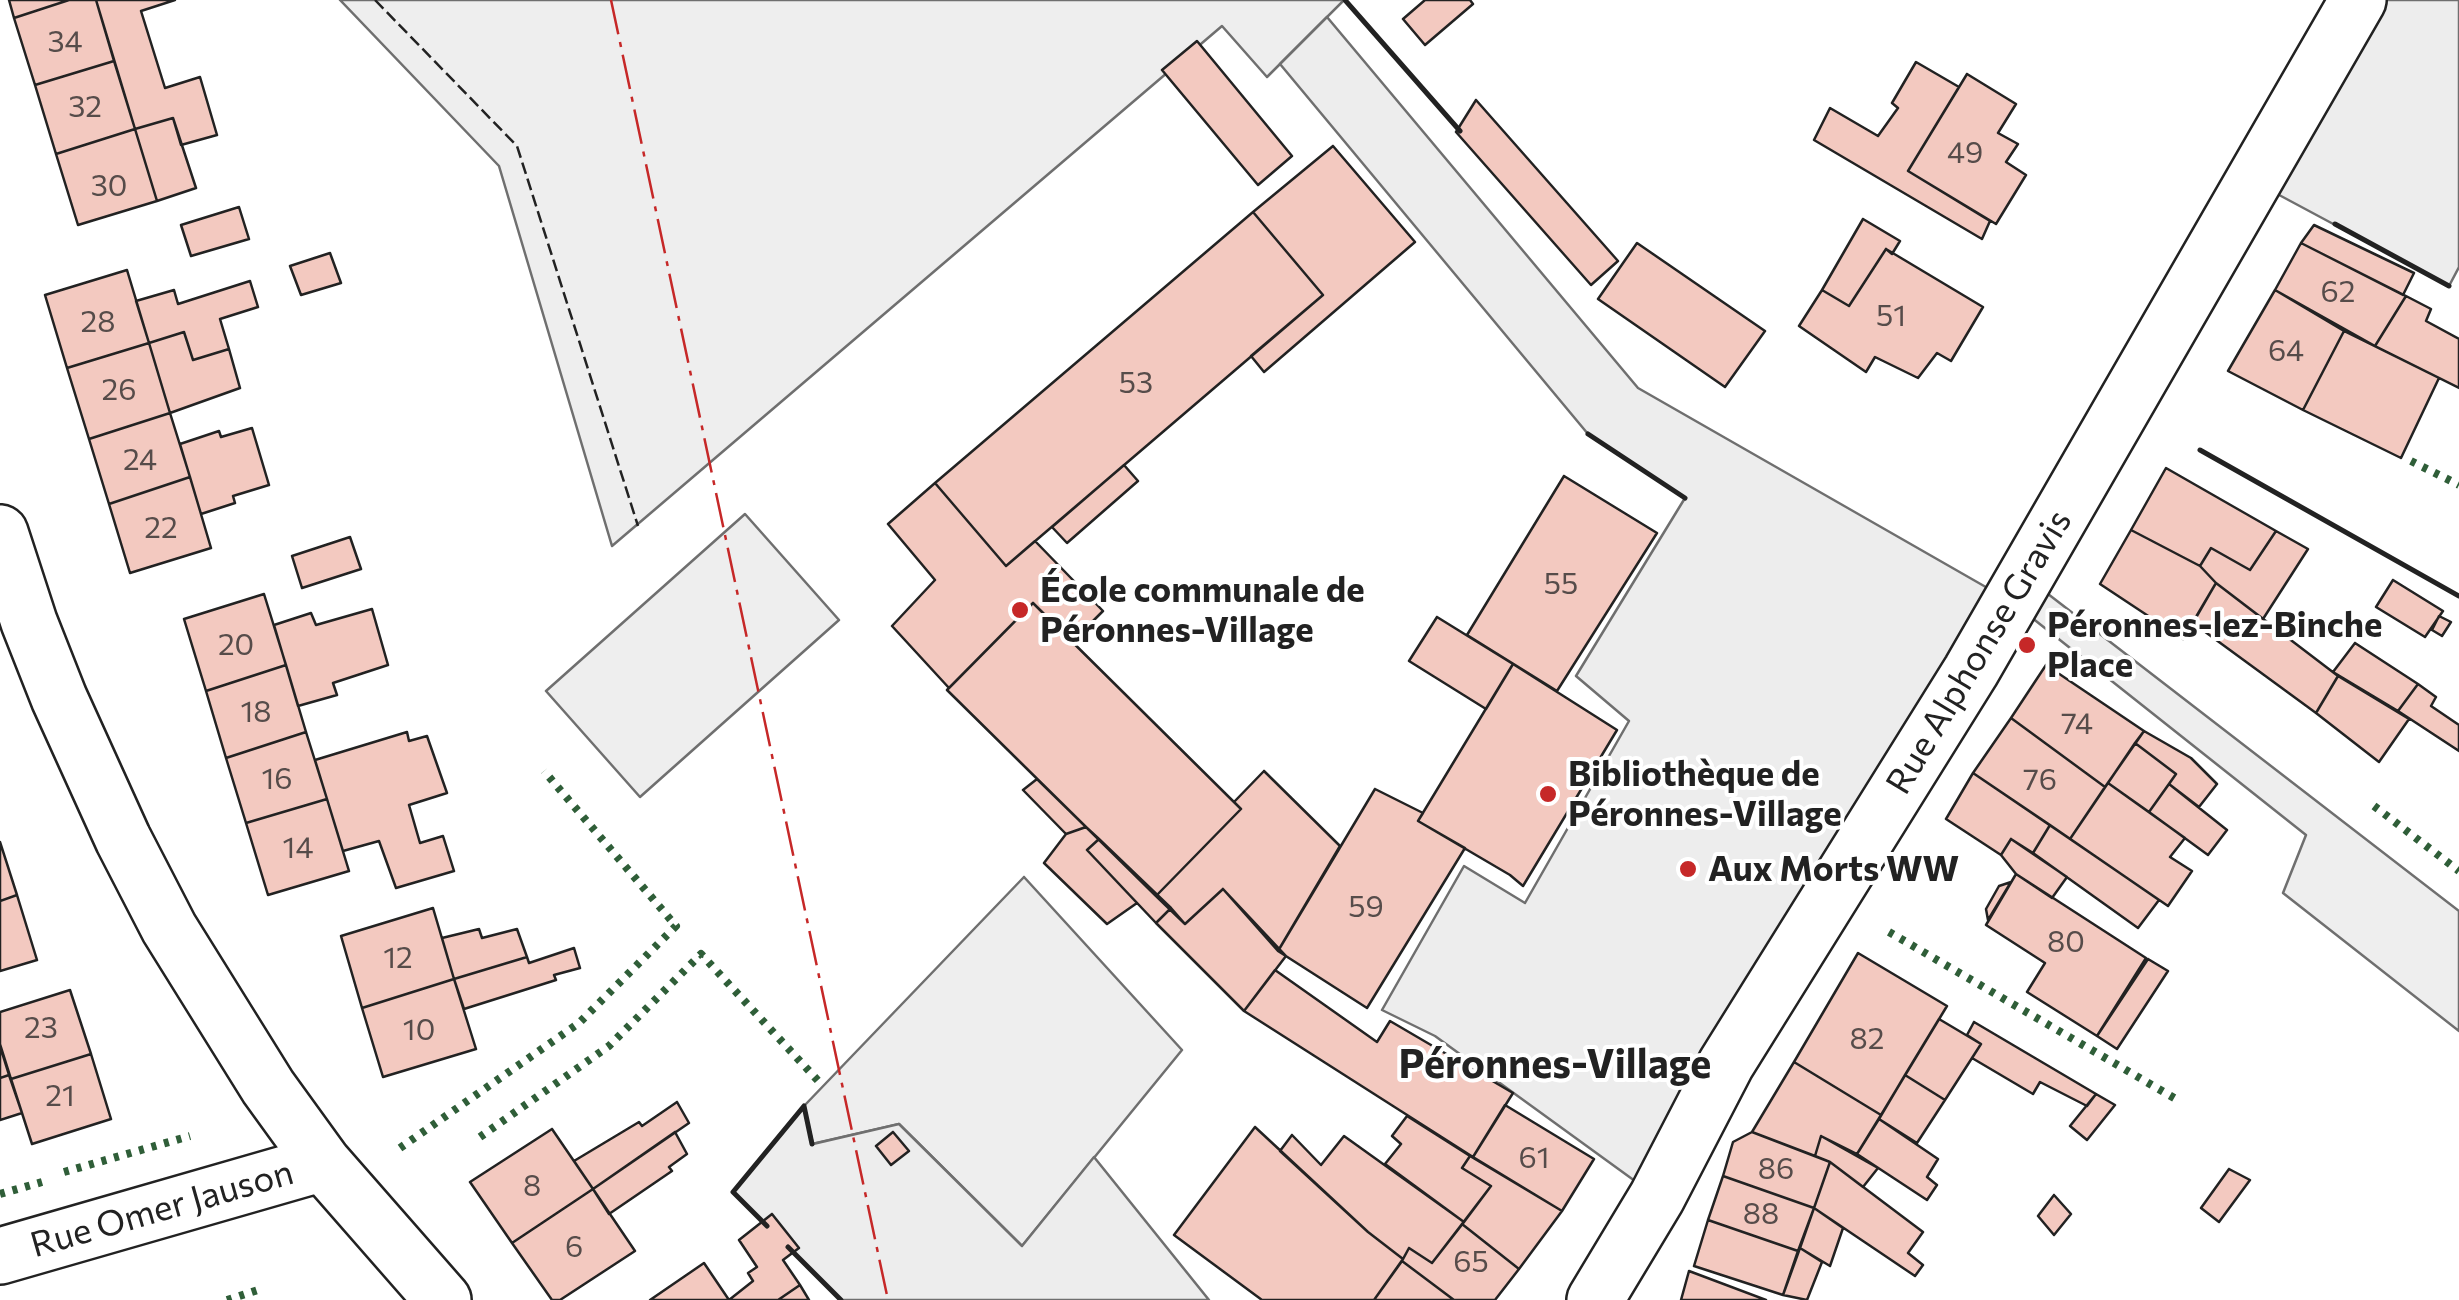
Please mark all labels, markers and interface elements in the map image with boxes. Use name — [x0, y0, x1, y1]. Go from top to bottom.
house number: 34 — [47, 24, 83, 60]
house number: 32 — [68, 89, 102, 125]
house number: 49 — [1947, 135, 1983, 171]
house number: 30 — [91, 168, 127, 204]
house number: 62 — [2321, 274, 2355, 310]
house number: 51 — [1876, 298, 1906, 334]
house number: 28 — [81, 304, 115, 340]
house number: 64 — [2268, 333, 2304, 369]
house number: 53 — [1119, 365, 1153, 401]
house number: 26 — [102, 372, 136, 408]
house number: 24 — [123, 442, 157, 478]
street label: Rue Alphonse Gravis — [1878, 502, 2080, 802]
house number: 22 — [144, 510, 178, 546]
house number: 55 — [1544, 566, 1578, 602]
place label: École communale de Péronnes-Village — [1040, 569, 1365, 651]
marker: École communale de Péronnes-Village — [1009, 599, 1031, 621]
place label: Péronnes-lez-Binche Place — [2047, 604, 2382, 686]
house number: 20 — [218, 627, 254, 663]
marker: Péronnes-lez-Binche Place — [2016, 634, 2038, 656]
house number: 18 — [240, 694, 272, 730]
house number: 74 — [2061, 706, 2093, 742]
place label: Bibliothèque de Péronnes-Village — [1568, 753, 1842, 835]
house number: 16 — [261, 761, 293, 797]
house number: 76 — [2023, 762, 2057, 798]
marker: Bibliothèque de Péronnes-Village — [1537, 783, 1559, 805]
house number: 14 — [283, 830, 313, 866]
place label: Aux Morts WW — [1708, 848, 1959, 890]
marker: Aux Morts WW — [1677, 858, 1699, 880]
house number: 59 — [1348, 889, 1384, 925]
house number: 80 — [2047, 924, 2085, 960]
house number: 12 — [383, 940, 413, 976]
house number: 23 — [24, 1010, 58, 1046]
house number: 10 — [403, 1012, 435, 1048]
house number: 82 — [1850, 1021, 1884, 1057]
district label: Péronnes-Village — [1399, 1041, 1711, 1089]
house number: 21 — [45, 1078, 75, 1114]
house number: 61 — [1518, 1140, 1550, 1176]
street label: Rue Omer Jauson — [26, 1151, 298, 1267]
house number: 86 — [1758, 1151, 1794, 1187]
house number: 8 — [523, 1168, 541, 1204]
house number: 88 — [1743, 1196, 1779, 1232]
house number: 6 — [565, 1229, 583, 1265]
house number: 65 — [1453, 1244, 1489, 1280]

